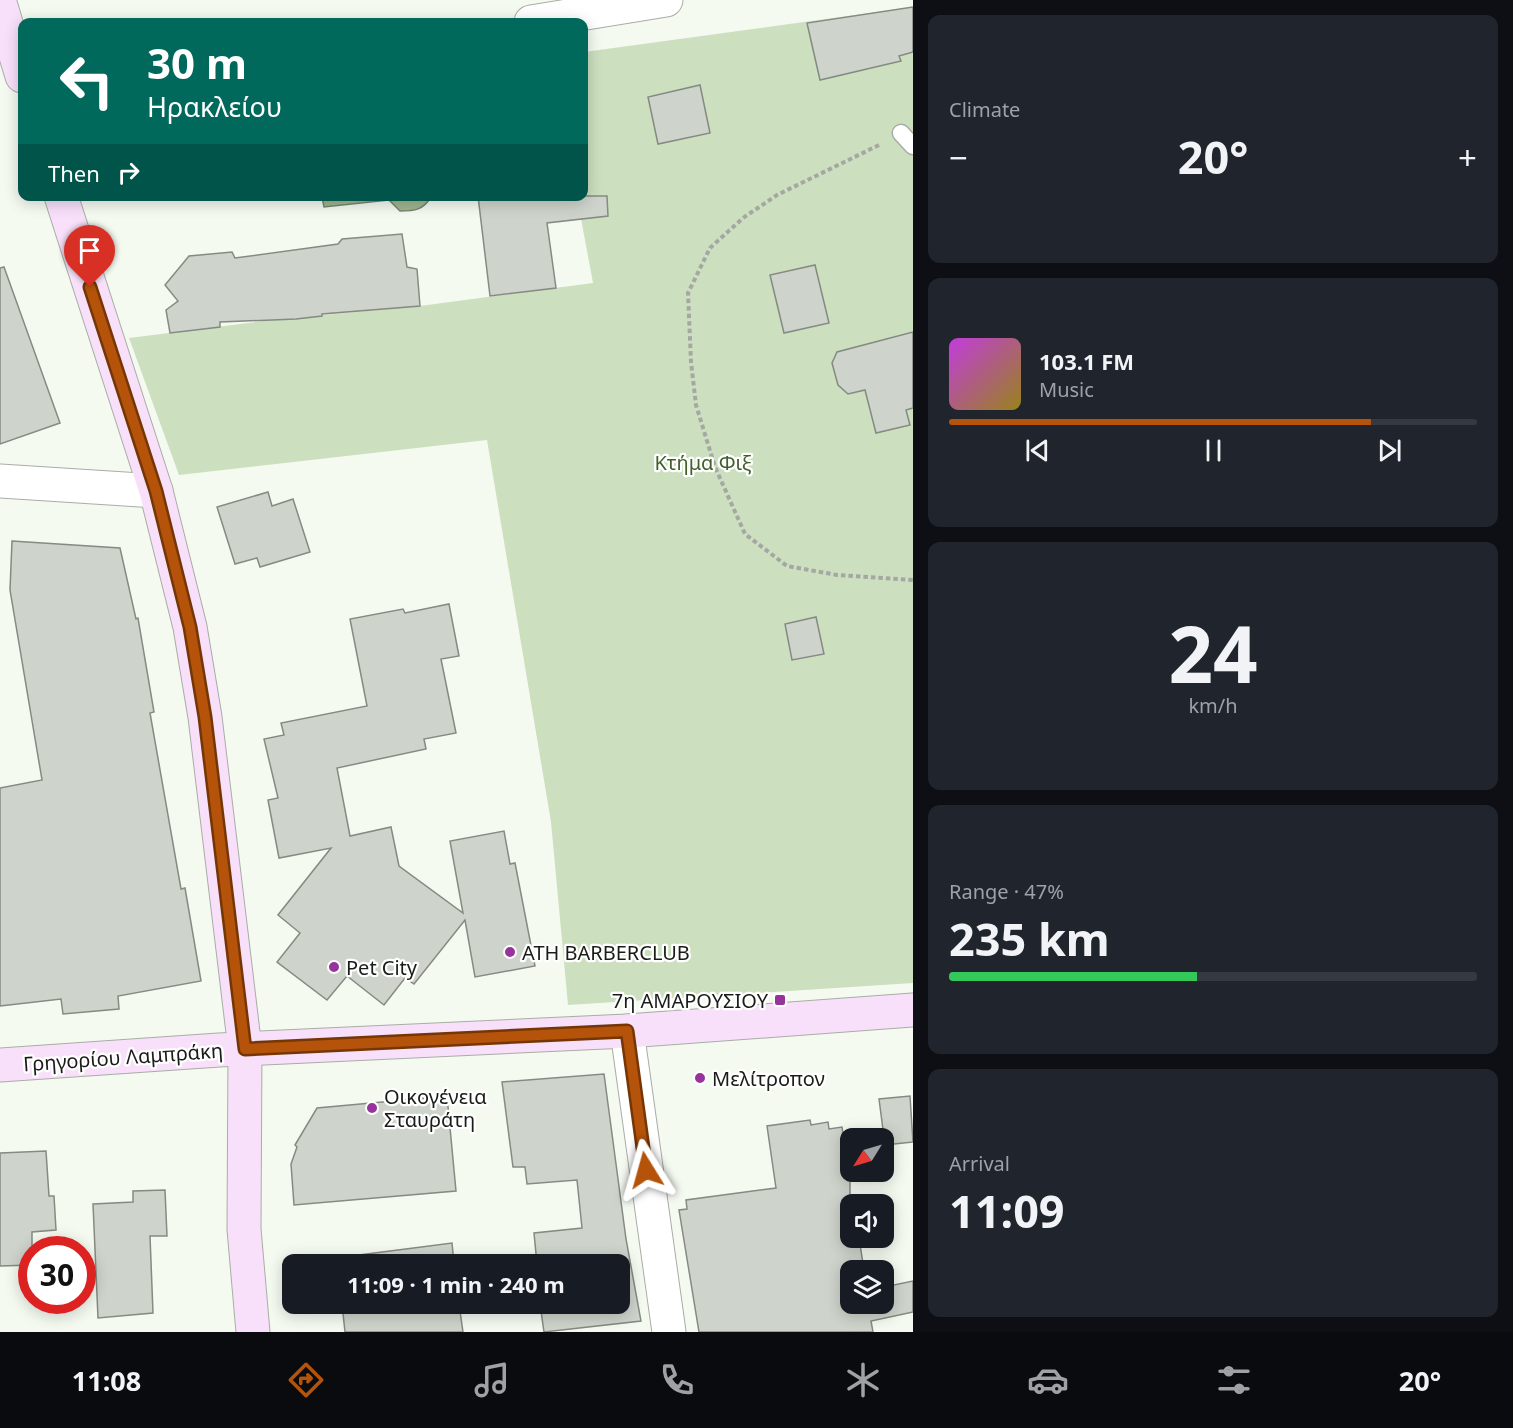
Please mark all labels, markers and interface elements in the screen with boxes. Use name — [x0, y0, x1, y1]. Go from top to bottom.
text: 30 m — [147, 34, 247, 91]
icon: left — [48, 42, 126, 120]
text: Ηρακλείου — [147, 88, 282, 125]
text: Climate — [949, 96, 1020, 123]
text: 20° — [1178, 126, 1248, 187]
text: − — [949, 135, 968, 180]
text: + — [1458, 135, 1477, 180]
icon: right — [112, 156, 145, 189]
text: Then — [48, 158, 100, 188]
pin — [64, 225, 115, 287]
icon: arrive — [73, 234, 106, 267]
text: 103.1 FM — [1039, 346, 1134, 376]
text: Music — [1039, 376, 1094, 403]
icon: previous — [1021, 434, 1054, 467]
icon: pause — [1197, 434, 1230, 467]
icon: next — [1373, 434, 1406, 467]
park label: Κτήμα Φιξ — [654, 449, 752, 476]
text: 24 — [1168, 600, 1258, 706]
text: km/h — [1188, 692, 1238, 719]
text: Range · 47% — [949, 878, 1064, 905]
text: 235 km — [949, 908, 1110, 969]
place label: ATH BARBERCLUB — [522, 939, 690, 966]
marker: ATH BARBERCLUB — [503, 945, 517, 959]
place label: Pet City — [346, 954, 418, 981]
marker: Pet City — [327, 960, 341, 974]
place label: 7η ΑΜΑΡΟΥΣΙΟΥ — [612, 987, 769, 1014]
marker: 7η ΑΜΑΡΟΥΣΙΟΥ — [773, 993, 787, 1007]
street label: Γρηγορίου Λαμπράκη — [22, 1037, 224, 1077]
place label: Μελίτροπον — [712, 1065, 825, 1092]
marker: Μελίτροπον — [693, 1071, 707, 1085]
place label: Οικογένεια Σταυράτη — [384, 1083, 487, 1133]
marker: Οικογένεια Σταυράτη — [365, 1101, 379, 1115]
north arrow — [840, 1128, 894, 1182]
map controls — [840, 1128, 894, 1314]
position arrow — [614, 1138, 678, 1202]
text: Arrival — [949, 1150, 1010, 1177]
text: 11:09 — [949, 1180, 1065, 1241]
button: sound — [840, 1194, 894, 1248]
speed limit sign: 30 — [18, 1236, 96, 1314]
button: layers — [840, 1260, 894, 1314]
text: 11:09 · 1 min · 240 m — [347, 1269, 565, 1299]
icon: directions — [285, 1359, 327, 1401]
icon: music — [471, 1359, 513, 1401]
icon: phone — [656, 1359, 698, 1401]
icon: climate — [842, 1359, 884, 1401]
icon: car — [1027, 1359, 1069, 1401]
icon: filters — [1213, 1359, 1255, 1401]
text: 11:08 — [72, 1362, 141, 1399]
text: 20° — [1399, 1362, 1441, 1399]

